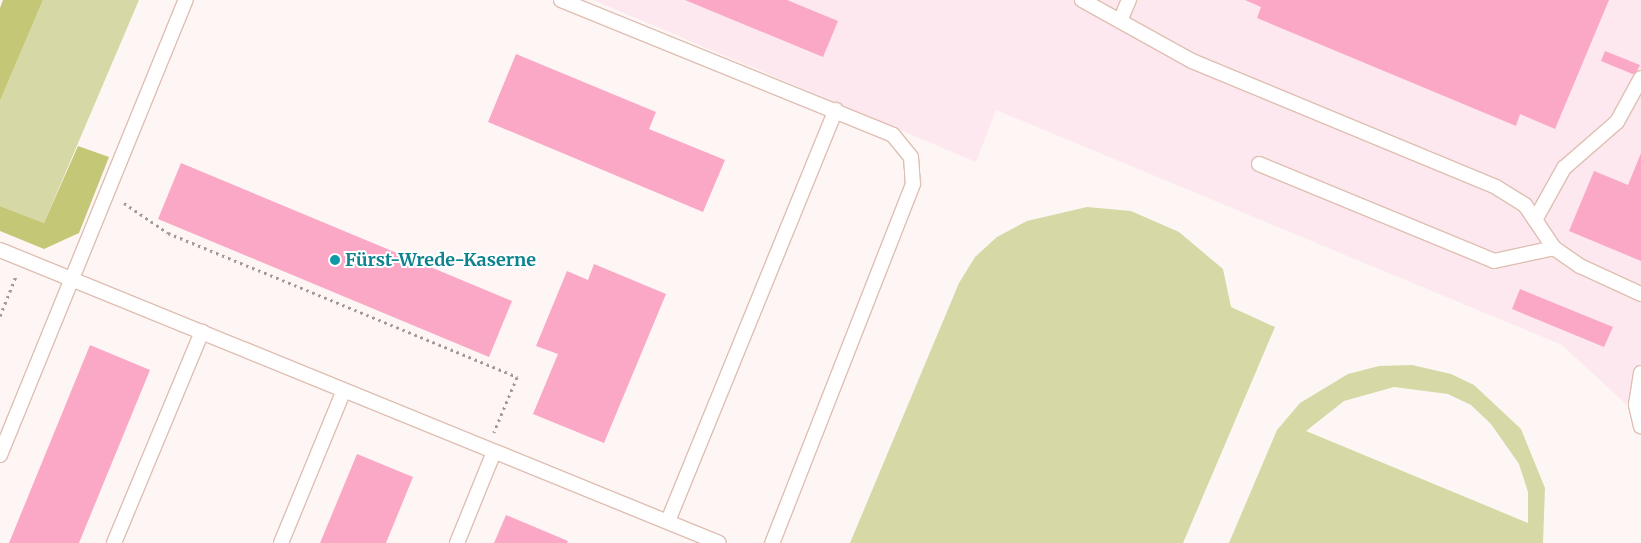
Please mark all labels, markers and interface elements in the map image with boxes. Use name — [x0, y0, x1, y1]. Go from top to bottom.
place label: Fürst-Wrede-Kaserne — [345, 249, 536, 271]
marker: Fürst-Wrede-Kaserne — [329, 254, 341, 266]

